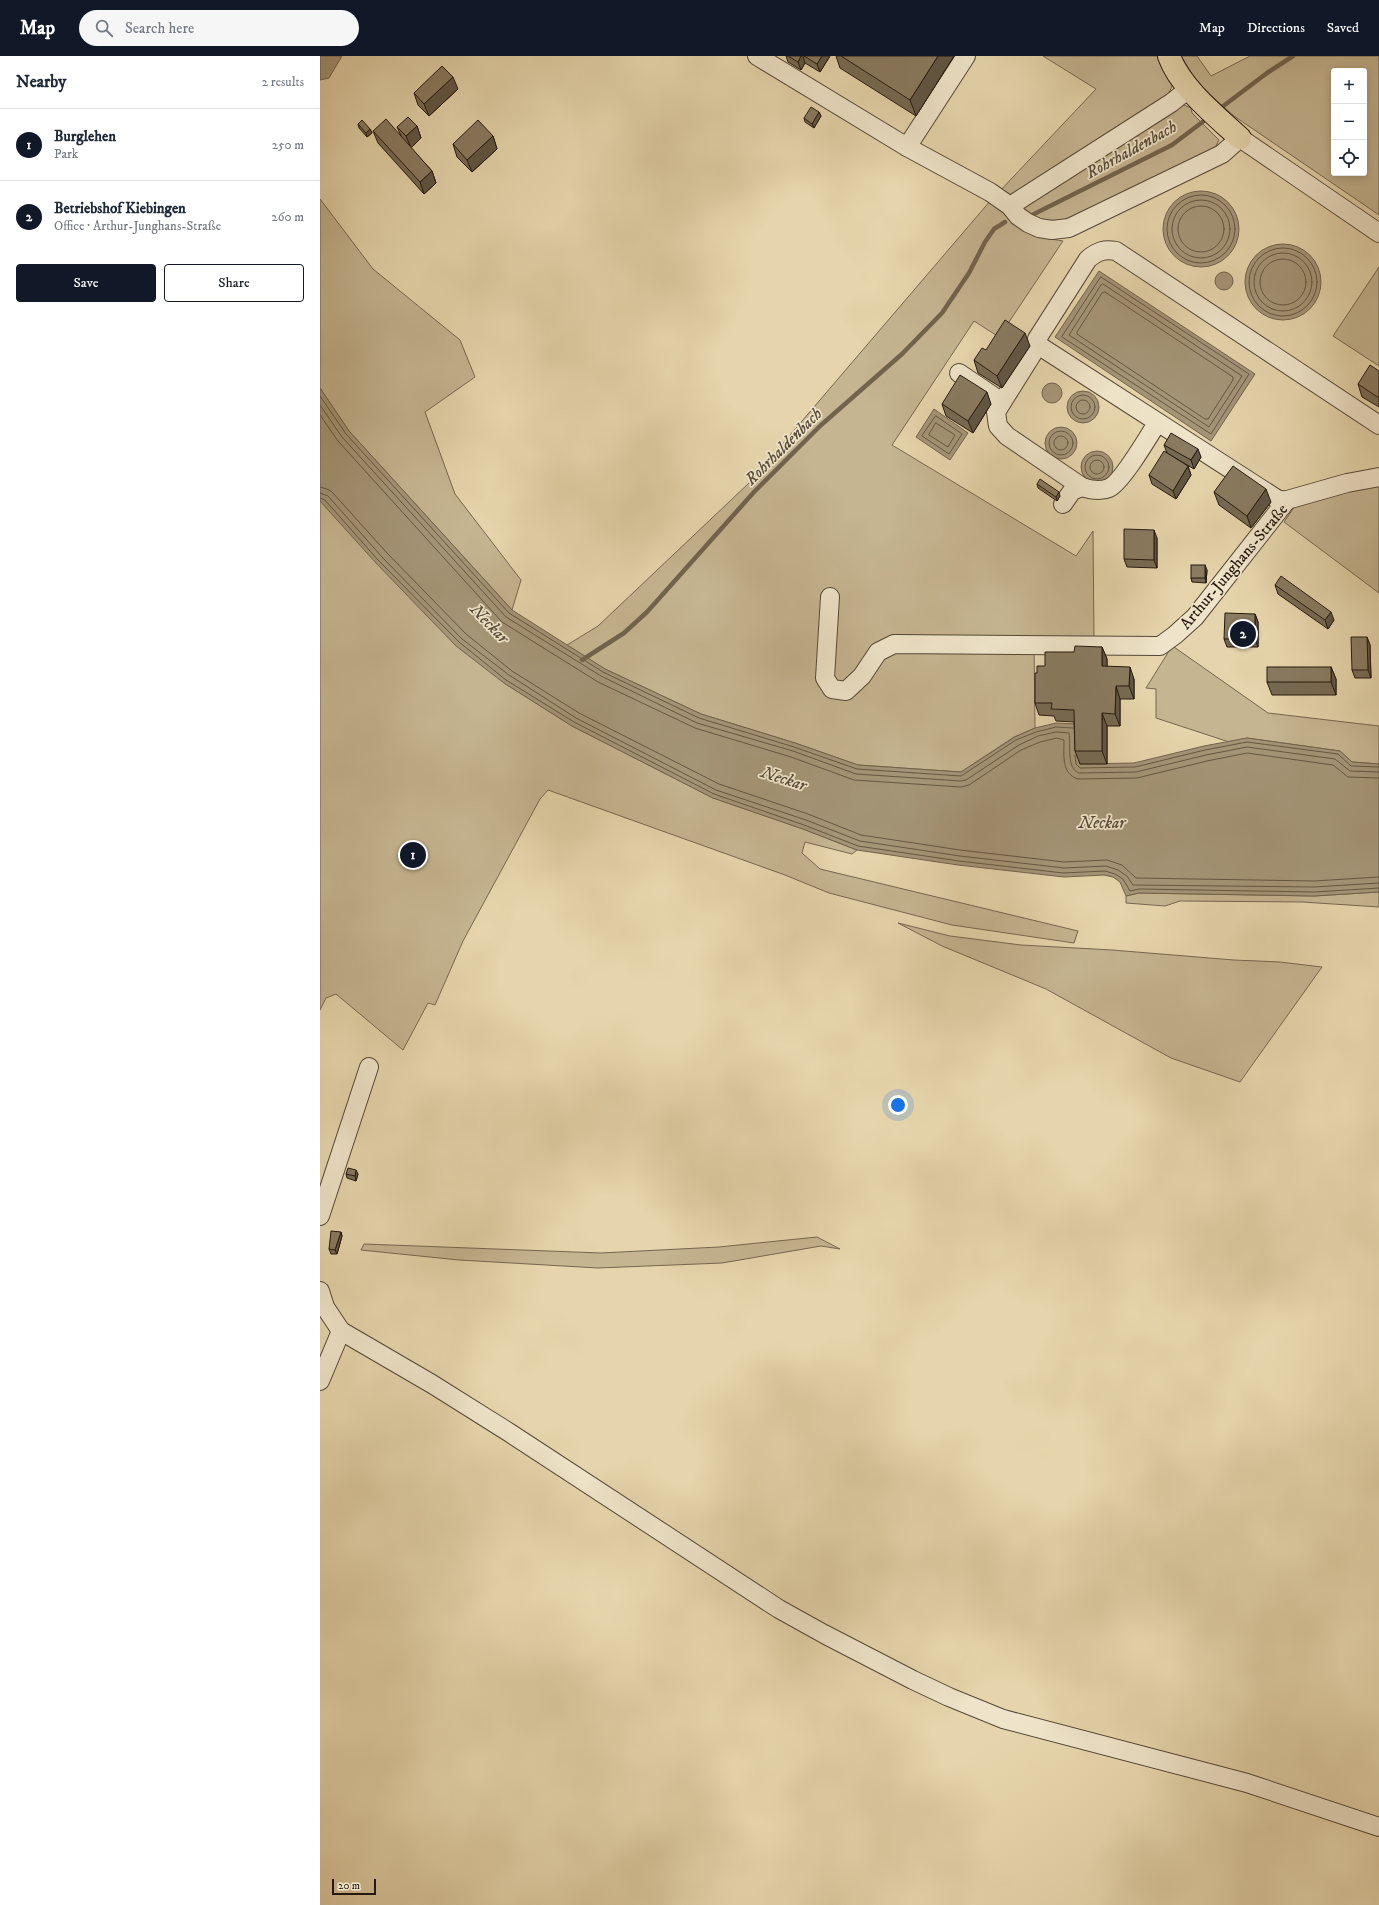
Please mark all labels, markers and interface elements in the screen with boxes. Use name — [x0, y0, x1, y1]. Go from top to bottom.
search box — [79, 10, 359, 46]
text: Map — [20, 17, 55, 40]
icon: search — [93, 17, 115, 39]
text: Search here — [125, 19, 194, 38]
text: Map — [1199, 19, 1225, 37]
text: Directions — [1247, 19, 1305, 37]
text: Saved — [1327, 19, 1359, 37]
map controls — [1331, 68, 1367, 176]
button: + — [1331, 68, 1367, 104]
text: Nearby — [16, 71, 66, 93]
text: 2 results — [262, 74, 304, 90]
button: − — [1331, 104, 1367, 140]
water label: Rohrhaldenbach — [1081, 116, 1181, 184]
text: Burglehen — [54, 127, 116, 146]
text: 1 — [27, 137, 31, 153]
text: 250 m — [272, 137, 304, 153]
button: locate — [1331, 140, 1367, 176]
text: Park — [54, 146, 78, 162]
text: Betriebshof Kiebingen — [54, 199, 186, 218]
text: 2 — [26, 209, 32, 225]
text: 260 m — [271, 209, 304, 225]
text: Office · Arthur-Junghans-Straße — [54, 218, 221, 234]
button: Save — [16, 264, 156, 302]
button: Share — [164, 264, 304, 302]
water label: Rohrhaldenbach — [740, 403, 827, 491]
street label: Arthur-Junghans-Straße — [1175, 500, 1292, 633]
water label: Neckar — [464, 599, 515, 650]
pin: 2 — [1230, 619, 1256, 649]
water label: Neckar — [757, 761, 811, 797]
water label: Neckar — [1078, 812, 1127, 834]
pin: 1 — [400, 840, 426, 870]
your location — [888, 1095, 908, 1115]
scale bar — [332, 1877, 376, 1896]
text: 20 m — [338, 1879, 360, 1893]

